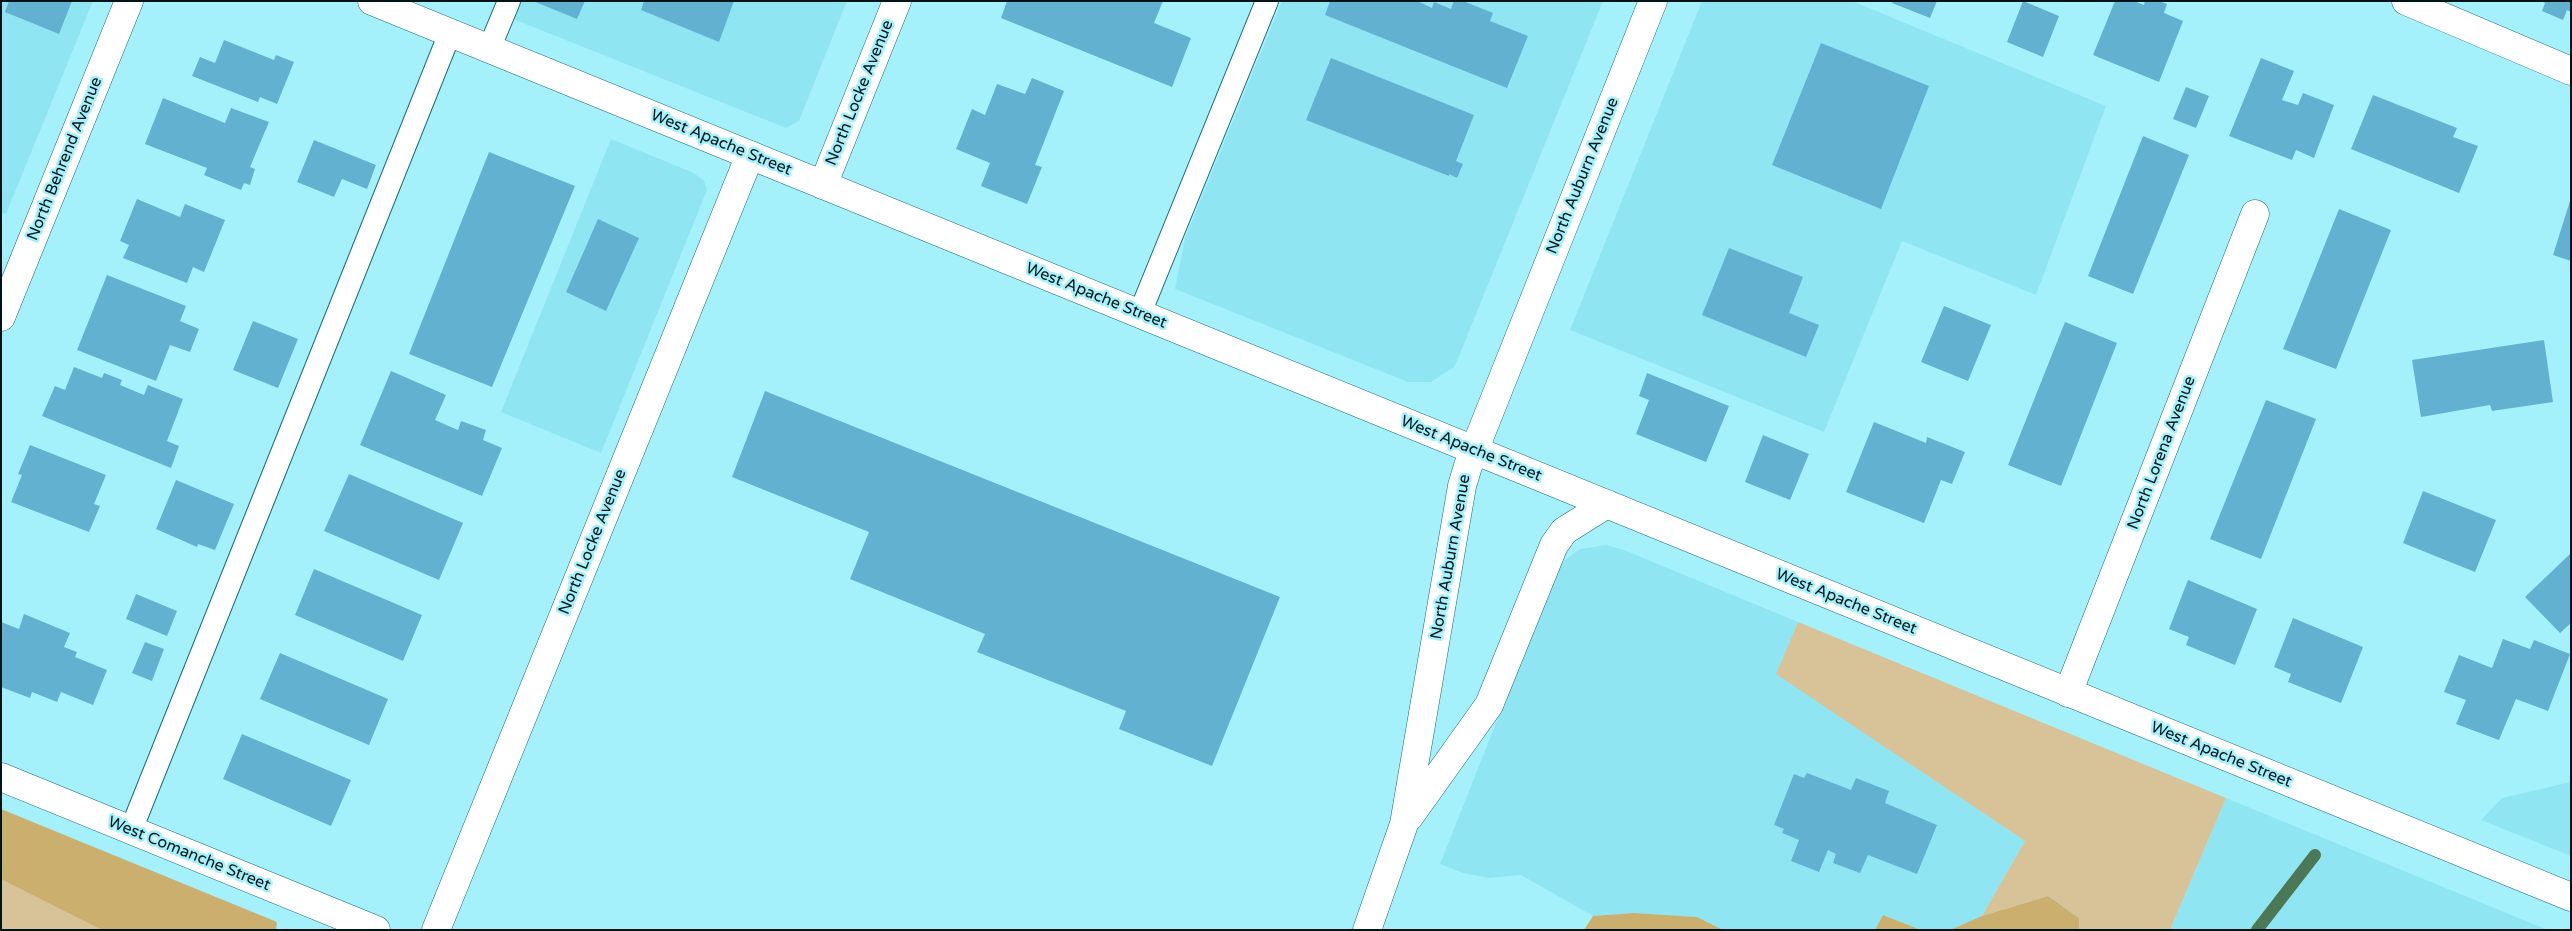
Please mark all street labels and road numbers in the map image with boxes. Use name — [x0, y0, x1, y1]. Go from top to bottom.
street label: North Locke Avenue — [822, 18, 898, 168]
street label: North Behrend Avenue — [23, 75, 107, 243]
street label: North Auburn Avenue — [1543, 95, 1623, 257]
street label: West Apache Street — [648, 106, 794, 180]
street label: West Apache Street — [1023, 259, 1169, 333]
street label: North Lorena Avenue — [2124, 374, 2200, 532]
street label: West Apache Street — [1398, 412, 1544, 486]
street label: North Locke Avenue — [555, 467, 631, 617]
street label: North Auburn Avenue — [1427, 473, 1475, 641]
street label: West Apache Street — [1773, 565, 1919, 639]
street label: West Apache Street — [2148, 718, 2294, 792]
street label: West Comanche Street — [105, 813, 273, 895]

